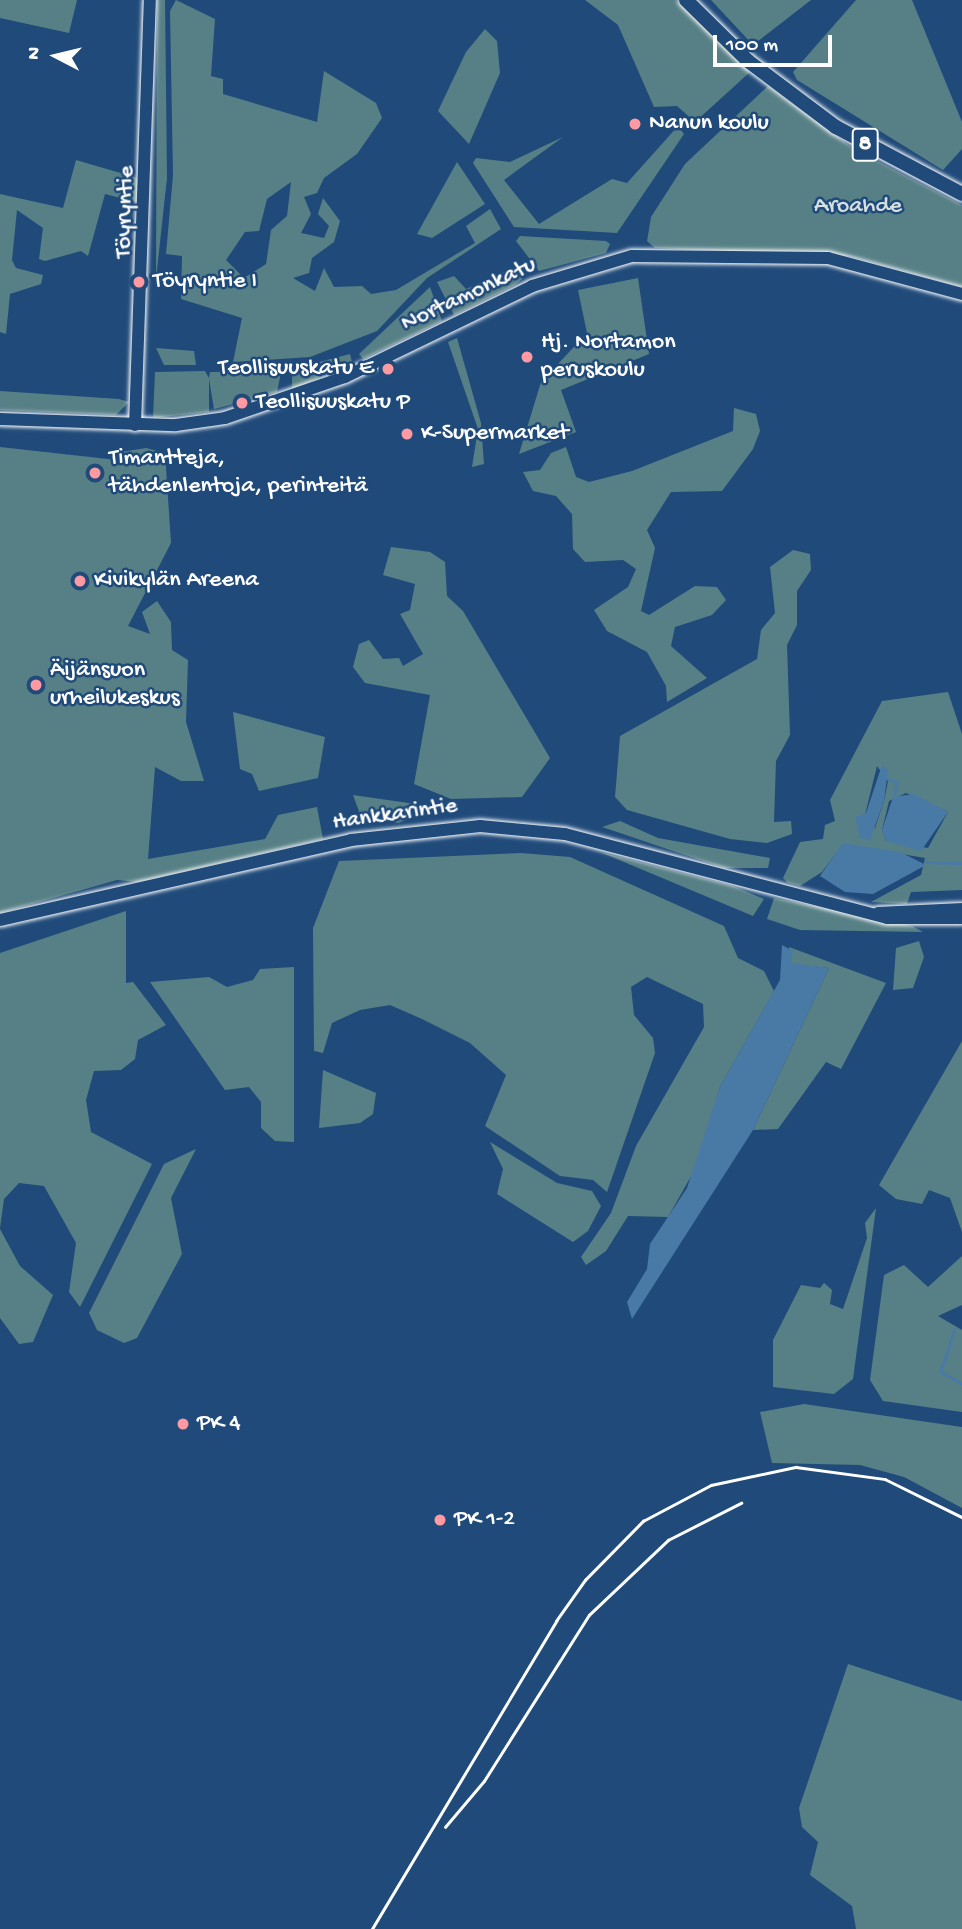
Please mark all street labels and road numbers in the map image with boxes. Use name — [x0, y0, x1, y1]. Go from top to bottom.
road number: 8 — [851, 126, 879, 164]
street label: Töyryntie — [110, 165, 142, 259]
street label: Nortamonkatu — [397, 251, 541, 339]
street label: Hankkarintie — [331, 792, 459, 838]

